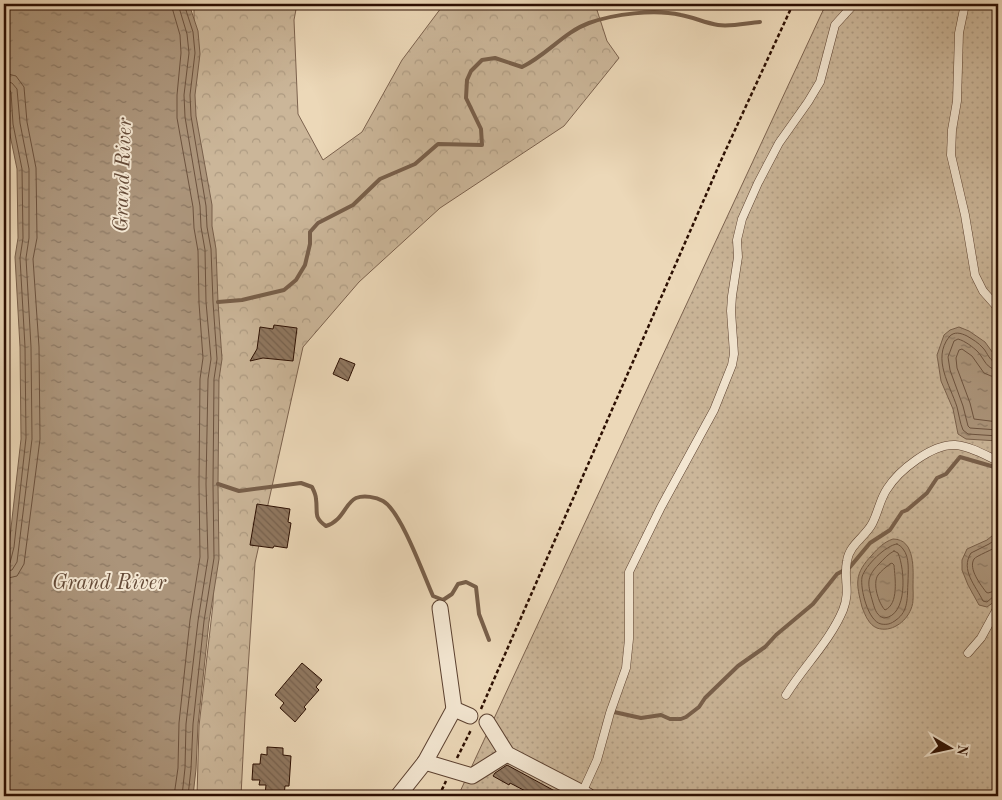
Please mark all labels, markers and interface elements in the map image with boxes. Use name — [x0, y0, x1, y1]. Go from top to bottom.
water label: Grand River — [111, 116, 136, 233]
water label: Grand River — [52, 573, 167, 594]
north arrow — [924, 722, 974, 772]
text: N — [954, 743, 970, 757]

